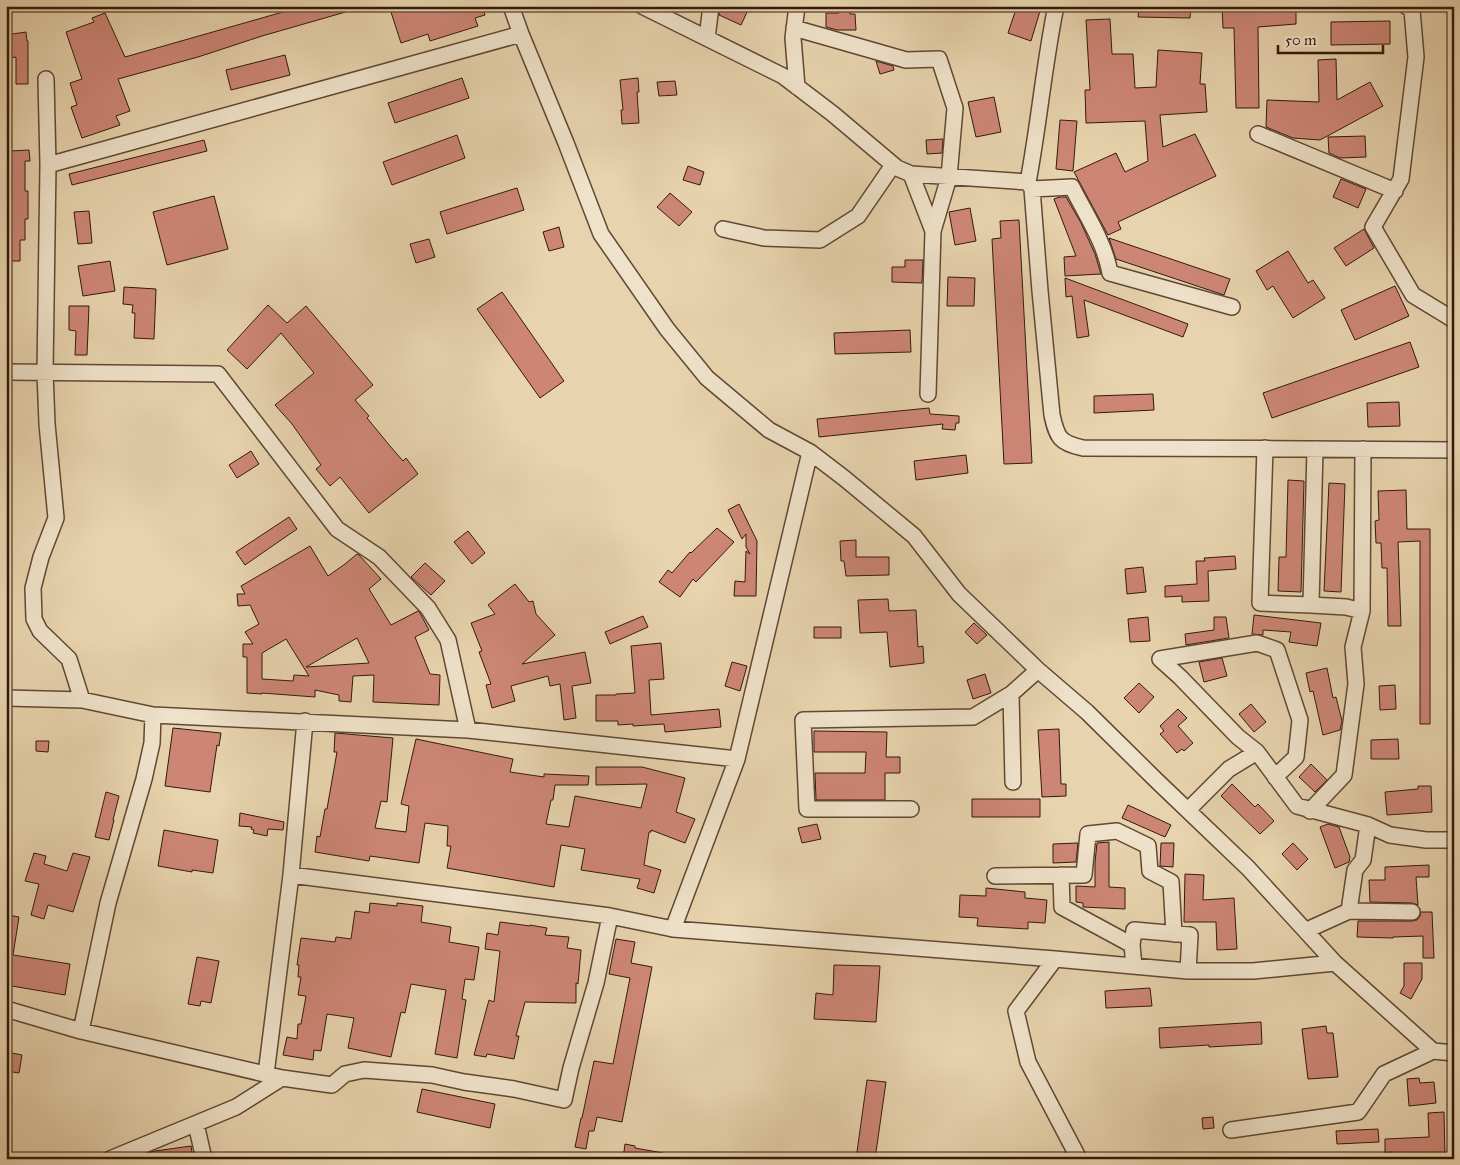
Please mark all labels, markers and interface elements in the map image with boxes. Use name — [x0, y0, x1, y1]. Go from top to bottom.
scale bar — [1278, 22, 1382, 54]
text: 50 m — [1285, 31, 1317, 49]

